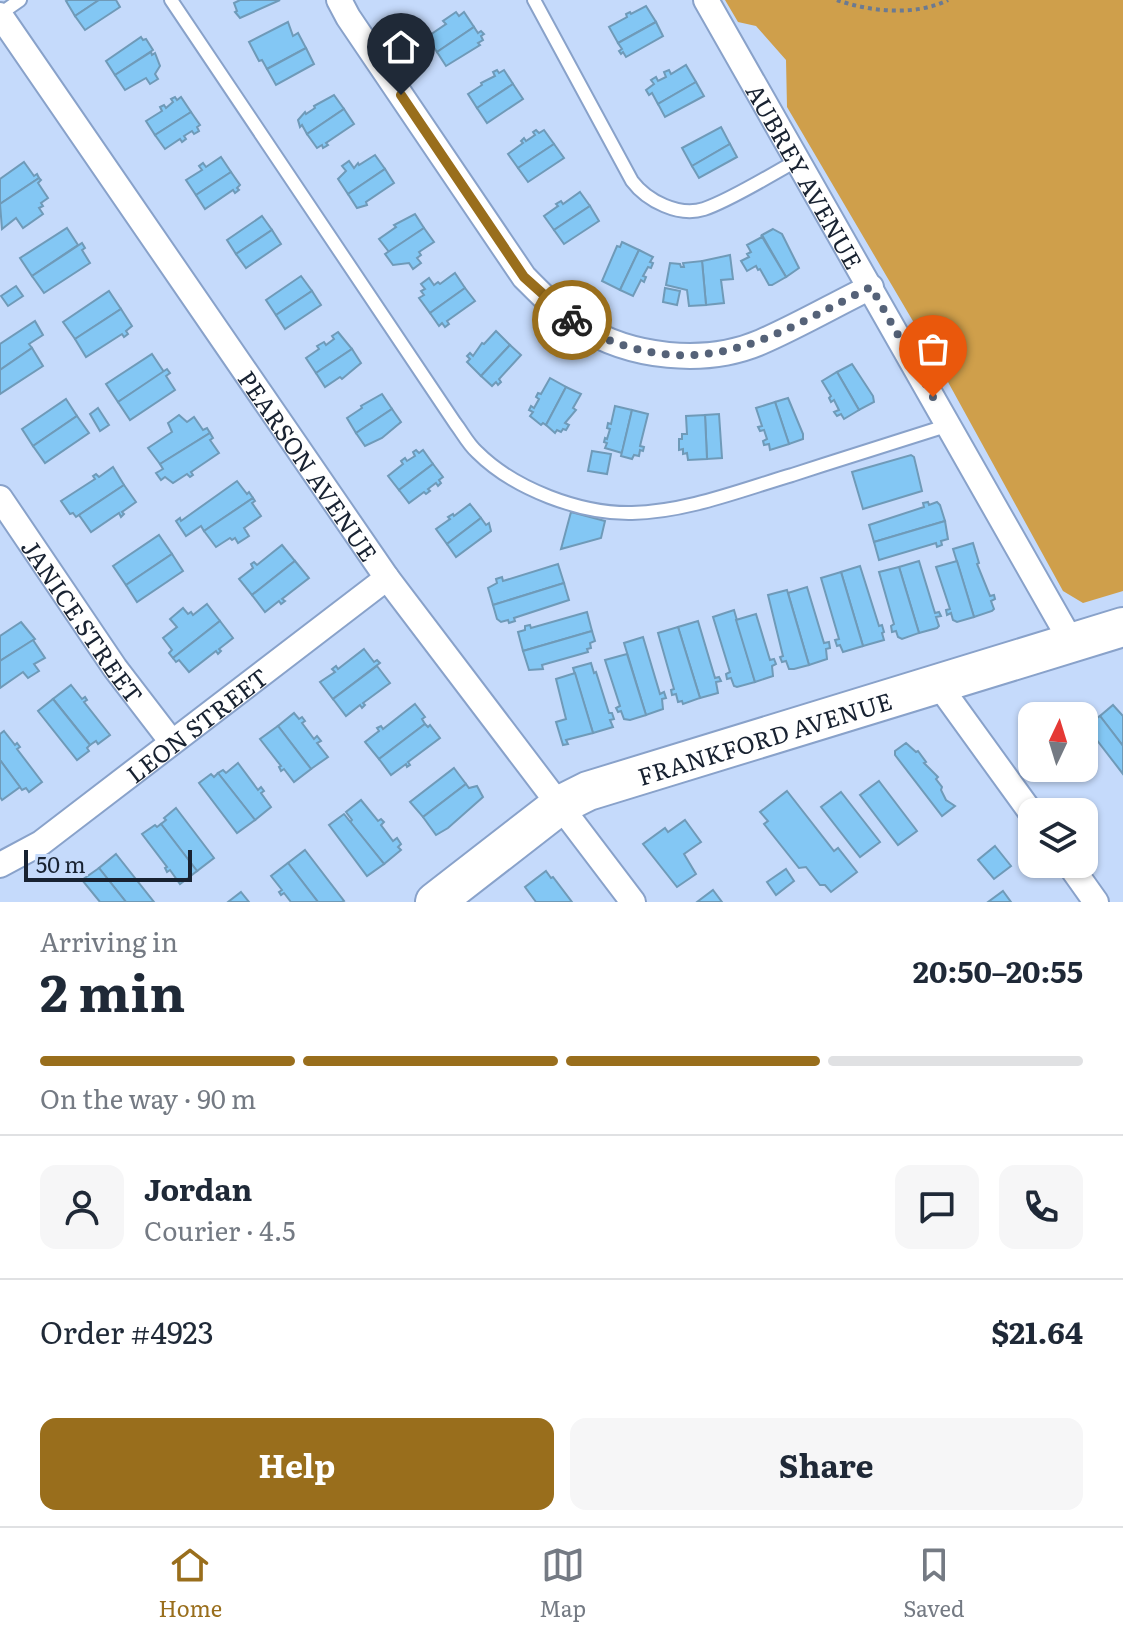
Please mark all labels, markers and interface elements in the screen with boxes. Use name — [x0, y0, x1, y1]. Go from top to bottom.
pin — [367, 13, 435, 95]
icon: home — [379, 25, 423, 69]
street label: AUBREY AVENUE — [739, 76, 873, 275]
courier — [532, 280, 612, 360]
icon: bike — [550, 298, 594, 342]
pin — [899, 315, 967, 397]
icon: bag — [911, 327, 955, 371]
street label: PEARSON AVENUE — [231, 362, 387, 568]
street label: JANICE STREET — [14, 531, 153, 710]
street label: LEON STREET — [118, 658, 274, 790]
street label: FRANKFORD AVENUE — [633, 681, 896, 792]
north arrow — [1018, 702, 1098, 782]
map controls — [1018, 702, 1098, 878]
button: layers — [1018, 798, 1098, 878]
scale bar — [24, 846, 192, 882]
text: 50 m — [36, 847, 86, 880]
text: Arriving in — [40, 921, 178, 960]
text: 20:50–20:55 — [913, 948, 1083, 992]
text: 2 min — [40, 951, 185, 1028]
text: On the way · 90 m — [40, 1078, 256, 1117]
button: person — [40, 1165, 124, 1249]
button: chat — [895, 1165, 979, 1249]
button: phone — [999, 1165, 1083, 1249]
text: Jordan — [144, 1166, 252, 1210]
text: Courier · 4.5 — [144, 1210, 296, 1249]
text: Order #4923 — [40, 1309, 214, 1353]
text: $21.64 — [991, 1309, 1083, 1353]
button: Help — [40, 1418, 554, 1510]
button: Share — [570, 1418, 1083, 1510]
tab: Home — [159, 1543, 222, 1624]
tab: Map — [539, 1543, 586, 1624]
tab: Saved — [903, 1543, 964, 1624]

